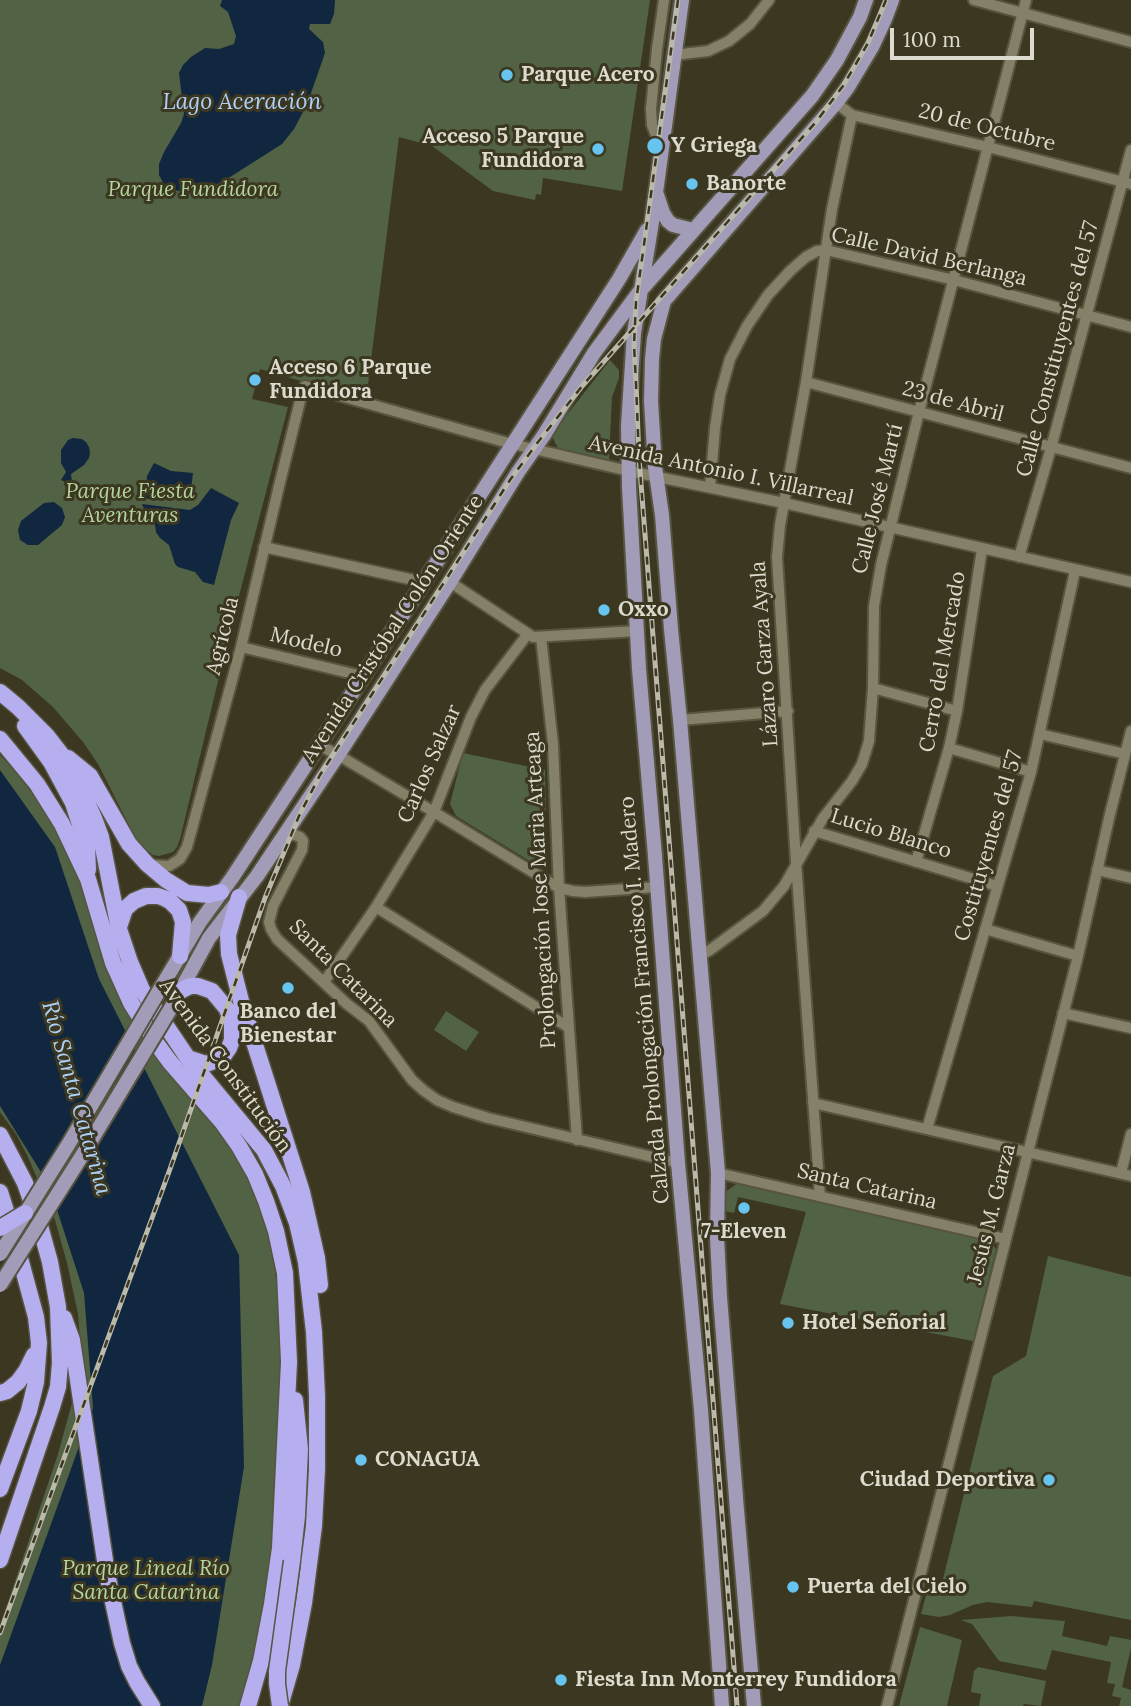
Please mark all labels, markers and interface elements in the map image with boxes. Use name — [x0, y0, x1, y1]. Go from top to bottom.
scale bar — [893, 14, 1036, 58]
text: 100 m — [903, 26, 961, 53]
place label: Parque Acero — [521, 62, 655, 88]
marker: Parque Acero — [499, 67, 515, 83]
water label: Lago Aceración — [162, 88, 322, 116]
street label: 20 de Octubre — [916, 99, 1058, 157]
place label: Acceso 5 Parque Fundidora — [422, 124, 584, 174]
place label: Y Griega — [671, 133, 757, 159]
marker: Y Griega — [645, 136, 665, 156]
marker: Acceso 5 Parque Fundidora — [590, 141, 606, 157]
place label: Banorte — [706, 171, 786, 197]
marker: Banorte — [684, 176, 700, 192]
park label: Parque Fundidora — [108, 177, 278, 203]
street label: Calle Constituyentes del 57 — [1012, 218, 1104, 480]
street label: Calle David Berlanga — [829, 222, 1029, 292]
place label: Acceso 6 Parque Fundidora — [269, 355, 431, 405]
marker: Acceso 6 Parque Fundidora — [247, 372, 263, 388]
street label: 23 de Abril — [900, 376, 1006, 428]
street label: Calle José Martí — [847, 421, 909, 577]
street label: Avenida Antonio I. Villarreal — [586, 431, 856, 511]
park label: Parque Fiesta Aventuras — [65, 479, 195, 529]
street label: Avenida Cristóbal Colón Oriente — [297, 490, 489, 768]
street label: Lázaro Garza Ayala — [746, 560, 784, 748]
street label: Cerro del Mercado — [915, 570, 971, 754]
street label: Agrícola — [201, 594, 245, 678]
place label: Oxxo — [618, 597, 669, 623]
marker: Oxxo — [596, 602, 612, 618]
street label: Modelo — [267, 622, 345, 664]
street label: Carlos Salzar — [393, 701, 467, 827]
street label: Prolongación Jose Maria Arteaga — [520, 731, 562, 1049]
street label: Costituyentes del 57 — [950, 748, 1028, 944]
street label: Calzada Prolongación Francisco I. Madero — [615, 795, 675, 1205]
street label: Lucio Blanco — [828, 804, 954, 864]
street label: Santa Catarina — [284, 915, 402, 1033]
street label: Avenida Constitución — [153, 974, 297, 1158]
marker: Banco del Bienestar — [280, 980, 296, 996]
water label: Río Santa Catarina — [35, 998, 117, 1198]
place label: Banco del Bienestar — [240, 999, 336, 1049]
street label: Jesús M. Garza — [962, 1141, 1022, 1287]
street label: Santa Catarina — [795, 1159, 939, 1215]
marker: 7-Eleven — [736, 1200, 752, 1216]
place label: 7-Eleven — [701, 1219, 787, 1245]
place label: Hotel Señorial — [802, 1310, 946, 1336]
marker: Hotel Señorial — [780, 1315, 796, 1331]
place label: CONAGUA — [375, 1447, 480, 1473]
marker: CONAGUA — [353, 1452, 369, 1468]
place label: Ciudad Deportiva — [860, 1467, 1035, 1493]
marker: Ciudad Deportiva — [1041, 1472, 1057, 1488]
park label: Parque Lineal Río Santa Catarina — [62, 1556, 230, 1606]
place label: Puerta del Cielo — [807, 1574, 967, 1600]
marker: Puerta del Cielo — [785, 1579, 801, 1595]
place label: Fiesta Inn Monterrey Fundidora — [575, 1667, 897, 1693]
marker: Fiesta Inn Monterrey Fundidora — [553, 1672, 569, 1688]

